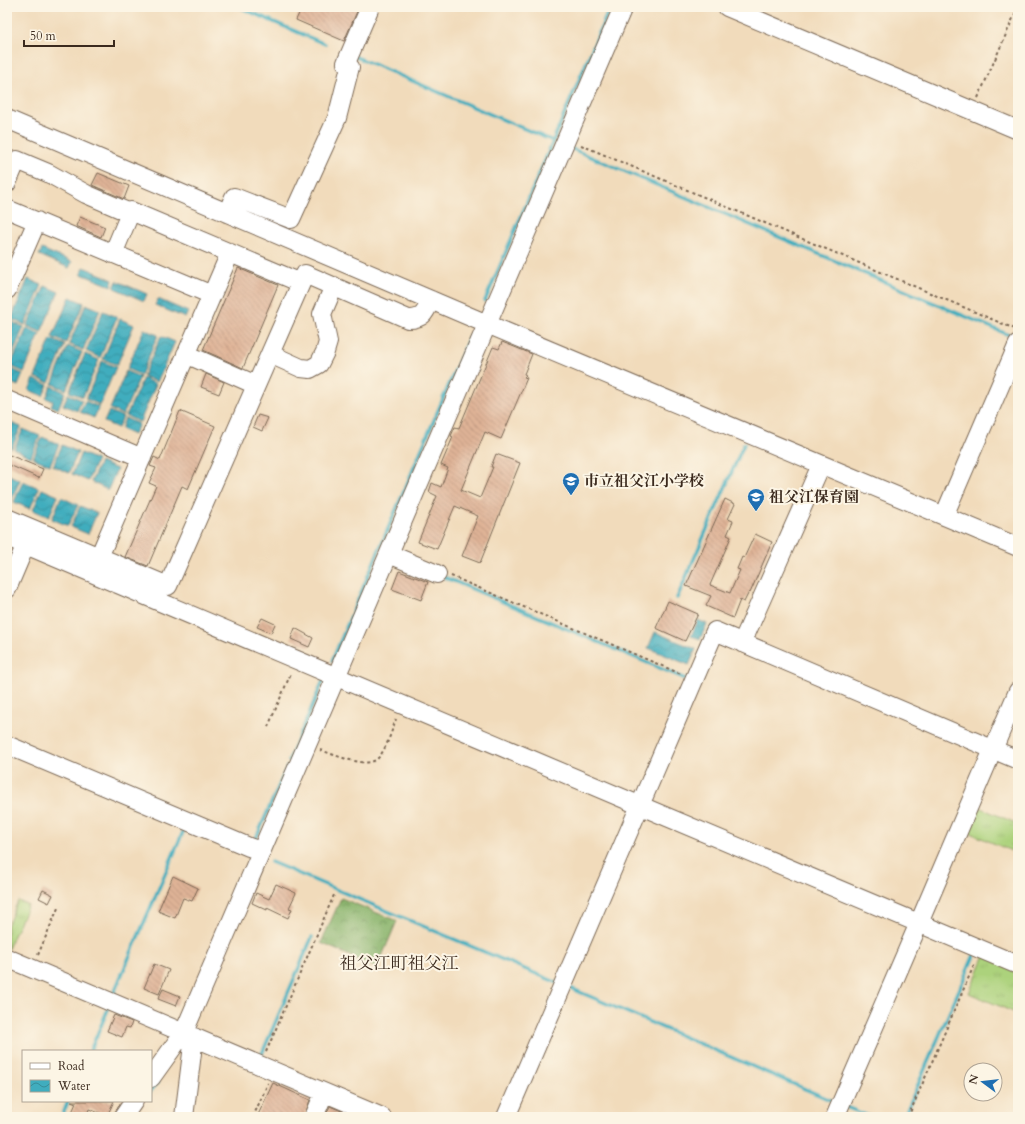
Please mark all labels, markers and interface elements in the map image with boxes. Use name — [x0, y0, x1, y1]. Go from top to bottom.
scale bar — [24, 22, 114, 48]
text: 50 m — [30, 28, 57, 44]
school or university icon: 市立祖父江小学校 — [561, 471, 581, 496]
place label: 市立祖父江小学校 — [584, 471, 704, 491]
school or university icon: 祖父江保育園 — [746, 487, 766, 512]
place label: 祖父江保育園 — [768, 487, 859, 507]
district label: 祖父江町祖父江 — [340, 952, 459, 975]
legend — [22, 1050, 152, 1102]
text: Road — [58, 1058, 85, 1074]
north arrow — [963, 1062, 1003, 1102]
text: N — [965, 1073, 982, 1086]
text: Water — [57, 1078, 91, 1094]

